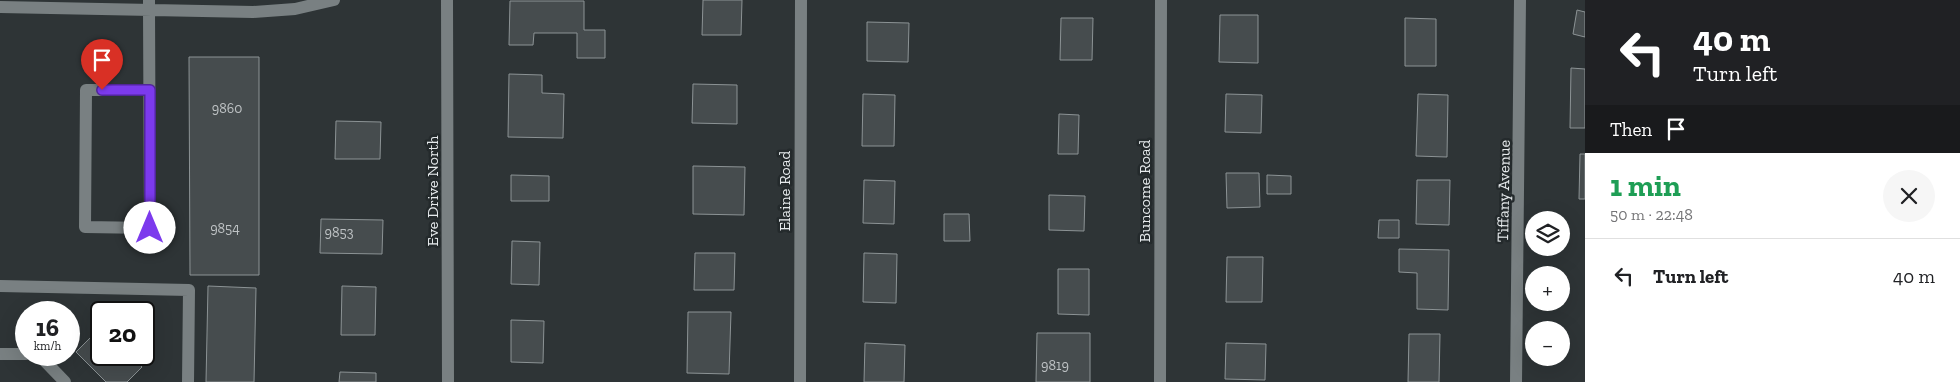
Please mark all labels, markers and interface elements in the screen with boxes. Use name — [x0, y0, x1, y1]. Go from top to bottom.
text: 40 m — [1693, 18, 1770, 60]
icon: left — [1610, 20, 1675, 85]
pin — [81, 39, 123, 90]
icon: arrive — [88, 46, 116, 74]
text: Turn left — [1693, 60, 1777, 87]
house number: 9860 — [212, 100, 242, 117]
icon: arrive — [1662, 115, 1690, 143]
text: Then — [1610, 118, 1652, 141]
street label: Eve Drive North — [423, 135, 442, 247]
street label: Buncome Road — [1135, 139, 1154, 242]
street label: Tiffany Avenue — [1493, 140, 1514, 242]
street label: Elaine Road — [775, 150, 794, 231]
text: 1 min — [1610, 168, 1681, 204]
button: close — [1883, 170, 1935, 222]
position arrow — [123, 201, 175, 253]
text: 50 m · 22:48 — [1610, 205, 1693, 224]
map controls — [1525, 211, 1570, 366]
button: layers — [1525, 211, 1570, 256]
house number: 9854 — [210, 220, 240, 237]
house number: 9853 — [325, 224, 354, 241]
icon: left — [1610, 262, 1638, 290]
text: Turn left — [1653, 265, 1728, 288]
text: 40 m — [1893, 265, 1935, 288]
button: + — [1525, 266, 1570, 311]
speed limit sign: 20 — [90, 301, 155, 366]
text: 16 — [36, 312, 59, 342]
button: − — [1525, 321, 1570, 366]
text: km/h — [34, 339, 61, 353]
house number: 9819 — [1041, 357, 1069, 374]

